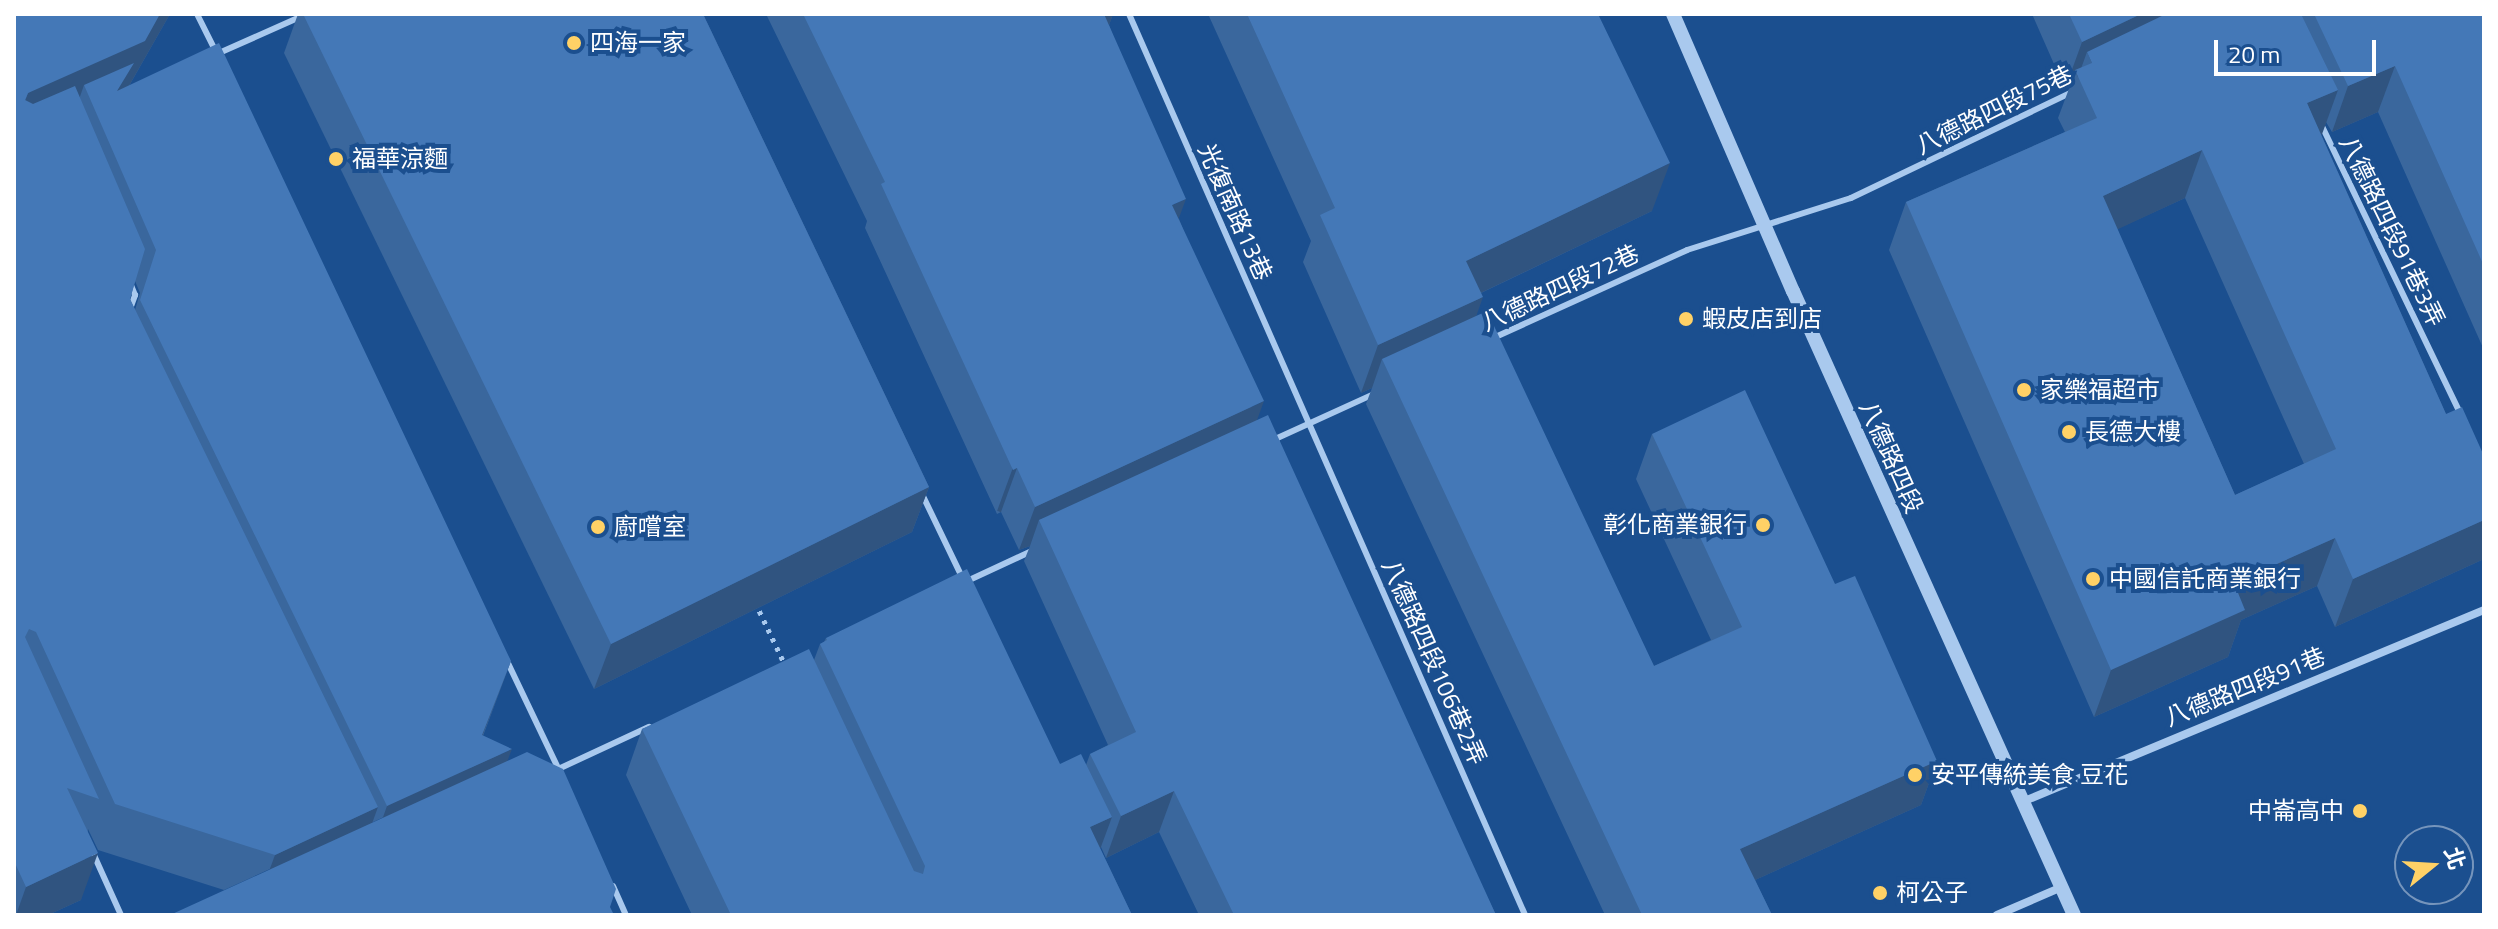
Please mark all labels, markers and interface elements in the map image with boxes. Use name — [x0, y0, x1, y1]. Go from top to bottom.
scale bar — [2218, 24, 2380, 74]
place label: 四海一家 — [590, 29, 686, 57]
marker: 四海一家 — [565, 34, 583, 52]
text: 20 m — [2228, 36, 2280, 72]
street label: 八德路四段75巷 — [1911, 60, 2077, 160]
street label: 八德路四段91巷3弄 — [2333, 131, 2451, 331]
street label: 光復南路13巷 — [1192, 139, 1278, 285]
place label: 福華涼麵 — [352, 145, 448, 173]
marker: 福華涼麵 — [327, 150, 345, 168]
street label: 八德路四段72巷 — [1476, 239, 1644, 337]
place label: 蝦皮店到店 — [1702, 305, 1822, 333]
marker: 蝦皮店到店 — [1677, 310, 1695, 328]
place label: 家樂福超市 — [2040, 376, 2160, 404]
marker: 家樂福超市 — [2015, 381, 2033, 399]
street label: 八德路四段 — [1853, 396, 1929, 518]
place label: 長德大樓 — [2085, 418, 2181, 446]
marker: 長德大樓 — [2060, 423, 2078, 441]
place label: 彰化商業銀行 — [1603, 511, 1747, 539]
place label: 廚嚐室 — [614, 513, 686, 541]
marker: 彰化商業銀行 — [1754, 516, 1772, 534]
marker: 廚嚐室 — [589, 518, 607, 536]
street label: 八德路四段106巷2弄 — [1376, 555, 1492, 769]
place label: 中國信託商業銀行 — [2109, 565, 2301, 593]
marker: 中國信託商業銀行 — [2084, 570, 2102, 588]
street label: 八德路四段91巷 — [2160, 642, 2330, 732]
place label: 安平傳統美食 豆花 — [1931, 761, 2128, 789]
marker: 安平傳統美食 豆花 — [1906, 766, 1924, 784]
place label: 中崙高中 — [2248, 797, 2344, 825]
marker: 中崙高中 — [2351, 802, 2369, 820]
north arrow — [2394, 825, 2474, 905]
text: 北 — [2435, 842, 2474, 874]
place label: 柯公子 — [1896, 879, 1968, 907]
marker: 柯公子 — [1871, 884, 1889, 902]

